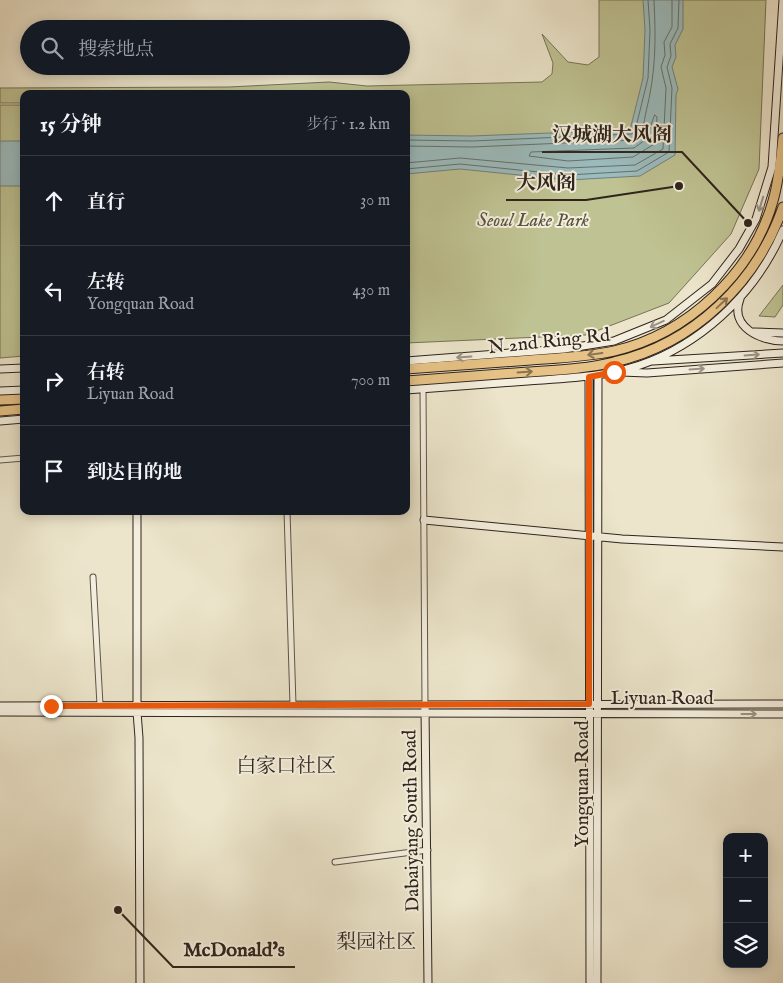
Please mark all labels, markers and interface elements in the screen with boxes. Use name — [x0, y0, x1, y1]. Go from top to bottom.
search box — [20, 20, 410, 75]
icon: search — [38, 34, 66, 62]
text: 搜索地点 — [78, 38, 154, 62]
text: 15 分钟 — [40, 112, 102, 139]
text: 步行 · 1.2 km — [306, 115, 390, 135]
callout: 汉城湖大风阁 — [542, 117, 682, 152]
text: 汉城湖大风阁 — [552, 123, 672, 148]
callout: 大风阁 — [506, 165, 586, 200]
text: 大风阁 — [516, 171, 576, 196]
icon: ahead — [40, 187, 68, 215]
text: 直行 — [87, 191, 125, 215]
text: 30 m — [360, 191, 390, 211]
one-way arrow — [755, 196, 765, 212]
park label: Seoul Lake Park — [477, 209, 589, 233]
text: 左转 — [87, 271, 125, 295]
icon: left — [40, 277, 68, 305]
text: 430 m — [352, 281, 390, 301]
text: Yongquan Road — [87, 295, 194, 315]
one-way arrow — [716, 297, 729, 309]
one-way arrow — [650, 320, 665, 329]
street label: N 2nd Ring Rd — [487, 324, 612, 360]
one-way arrow — [588, 349, 604, 359]
one-way arrow — [743, 350, 759, 359]
one-way arrow — [456, 352, 472, 361]
text: 右转 — [87, 361, 125, 385]
route start — [603, 361, 626, 384]
one-way arrow — [689, 365, 705, 374]
icon: right — [40, 367, 68, 395]
one-way arrow — [516, 368, 532, 377]
text: 700 m — [351, 371, 390, 391]
text: Liyuan Road — [87, 385, 174, 405]
icon: arrive — [40, 457, 68, 485]
text: 到达目的地 — [87, 461, 182, 485]
street label: Liyuan Road — [610, 687, 714, 711]
route end — [40, 695, 63, 718]
one-way arrow — [740, 709, 756, 719]
street label: Yongquan Road — [571, 720, 595, 848]
street label: Dabaiyang South Road — [398, 729, 426, 912]
district label: 白家口社区 — [236, 754, 336, 779]
map controls — [723, 833, 768, 968]
button: + — [723, 833, 768, 878]
button: − — [723, 878, 768, 923]
button: layers — [723, 923, 768, 968]
district label: 梨园社区 — [336, 930, 416, 955]
callout: McDonald's — [173, 932, 295, 967]
text: McDonald's — [183, 938, 285, 963]

